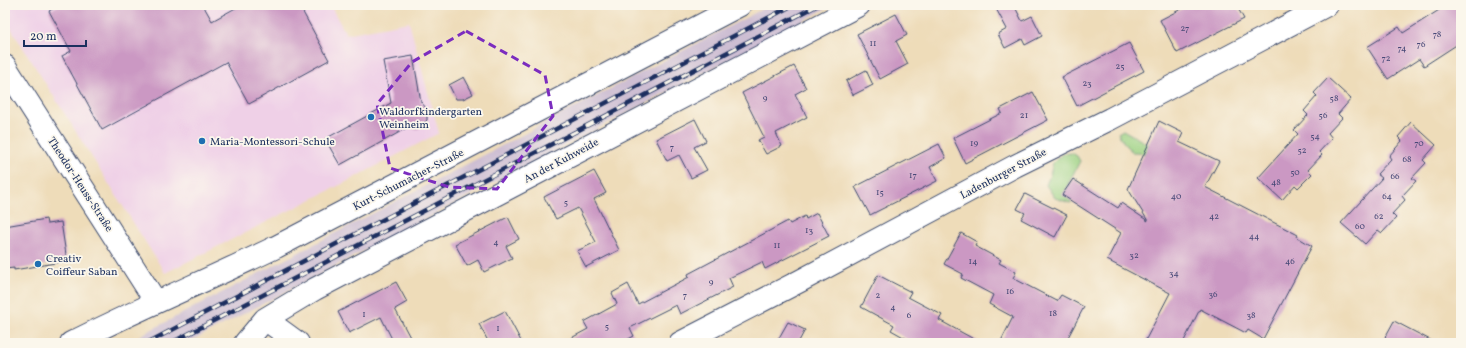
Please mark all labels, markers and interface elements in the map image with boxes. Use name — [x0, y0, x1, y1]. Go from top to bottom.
scale bar — [24, 22, 86, 48]
house number: 27 — [1181, 22, 1189, 35]
house number: 78 — [1433, 28, 1442, 41]
text: 20 m — [30, 29, 57, 45]
house number: 11 — [870, 37, 876, 50]
house number: 76 — [1417, 38, 1426, 51]
house number: 74 — [1398, 42, 1406, 55]
house number: 72 — [1381, 52, 1391, 65]
house number: 25 — [1115, 60, 1125, 73]
house number: 23 — [1082, 77, 1092, 90]
house number: 9 — [763, 92, 768, 105]
house number: 58 — [1330, 92, 1339, 105]
place label: Waldorfkindergarten Weinheim — [379, 105, 483, 133]
house number: 21 — [1020, 109, 1028, 122]
house number: 56 — [1319, 109, 1328, 122]
marker: Waldorfkindergarten Weinheim — [366, 112, 376, 122]
house number: 54 — [1310, 130, 1320, 143]
street label: Theodor-Heuss-Straße — [43, 134, 116, 235]
place label: Maria-Montessori-Schule — [210, 135, 335, 150]
street label: An der Kuhweide — [522, 135, 602, 187]
marker: Maria-Montessori-Schule — [197, 136, 207, 146]
house number: 19 — [970, 137, 978, 150]
house number: 70 — [1414, 137, 1424, 150]
house number: 7 — [670, 141, 674, 154]
house number: 52 — [1297, 144, 1307, 157]
street label: Ladenburger Straße — [958, 145, 1050, 203]
street label: Kurt-Schumacher-Straße — [351, 146, 467, 215]
house number: 68 — [1402, 153, 1412, 166]
house number: 50 — [1290, 166, 1300, 179]
house number: 17 — [909, 169, 917, 182]
house number: 66 — [1390, 170, 1400, 183]
house number: 48 — [1271, 176, 1281, 189]
house number: 15 — [876, 186, 884, 199]
house number: 40 — [1171, 190, 1182, 203]
house number: 64 — [1382, 190, 1392, 203]
house number: 5 — [564, 196, 568, 209]
house number: 42 — [1209, 210, 1219, 223]
house number: 62 — [1374, 210, 1384, 223]
house number: 60 — [1355, 220, 1366, 233]
house number: 13 — [805, 224, 813, 237]
house number: 44 — [1249, 230, 1259, 243]
house number: 4 — [493, 236, 499, 249]
house number: 11 — [774, 239, 780, 252]
house number: 32 — [1129, 249, 1139, 262]
place label: Creativ Coiffeur Saban — [46, 252, 118, 280]
house number: 14 — [969, 255, 977, 268]
house number: 46 — [1285, 255, 1295, 268]
marker: Creativ Coiffeur Saban — [33, 259, 43, 269]
house number: 34 — [1169, 267, 1179, 280]
house number: 9 — [709, 276, 714, 289]
house number: 16 — [1006, 285, 1014, 298]
house number: 36 — [1208, 288, 1218, 301]
house number: 7 — [683, 289, 687, 302]
house number: 2 — [876, 289, 881, 302]
house number: 4 — [890, 301, 896, 314]
house number: 18 — [1049, 307, 1057, 320]
house number: 1 — [362, 308, 366, 321]
house number: 6 — [907, 309, 912, 322]
house number: 38 — [1246, 309, 1256, 322]
house number: 5 — [605, 320, 609, 333]
house number: 1 — [496, 322, 500, 335]

